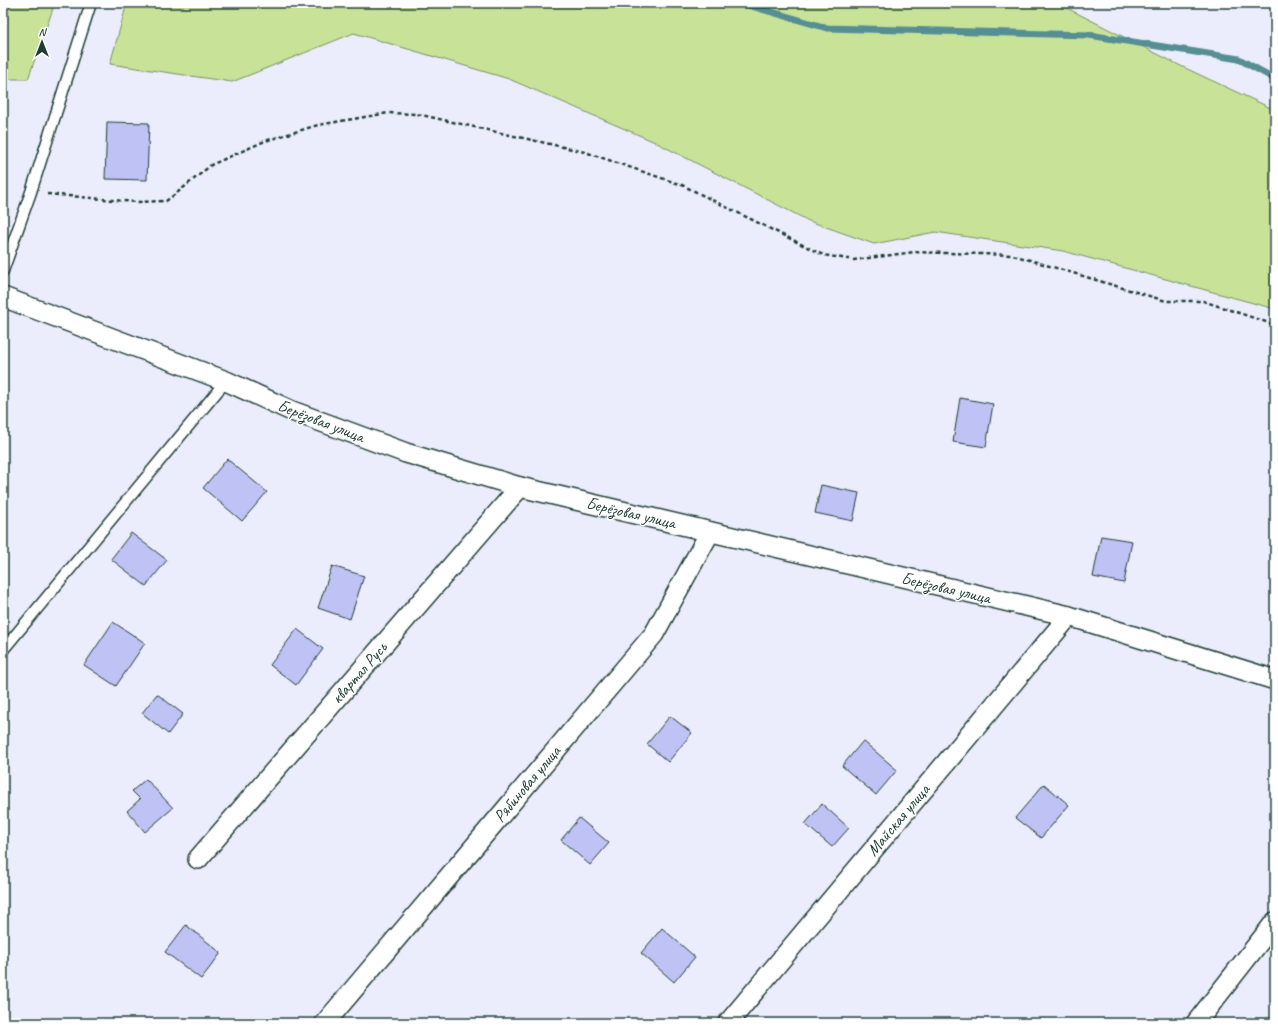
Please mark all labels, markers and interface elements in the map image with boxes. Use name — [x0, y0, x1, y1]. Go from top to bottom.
north arrow — [22, 22, 62, 62]
text: N — [39, 25, 48, 39]
street label: Берёзовая улица — [274, 395, 369, 449]
street label: Берёзовая улица — [584, 493, 680, 535]
street label: Берёзовая улица — [899, 568, 995, 610]
street label: квартал Русь — [326, 637, 393, 708]
street label: Рябиновая улица — [489, 741, 566, 826]
street label: Майская улица — [862, 779, 935, 860]

